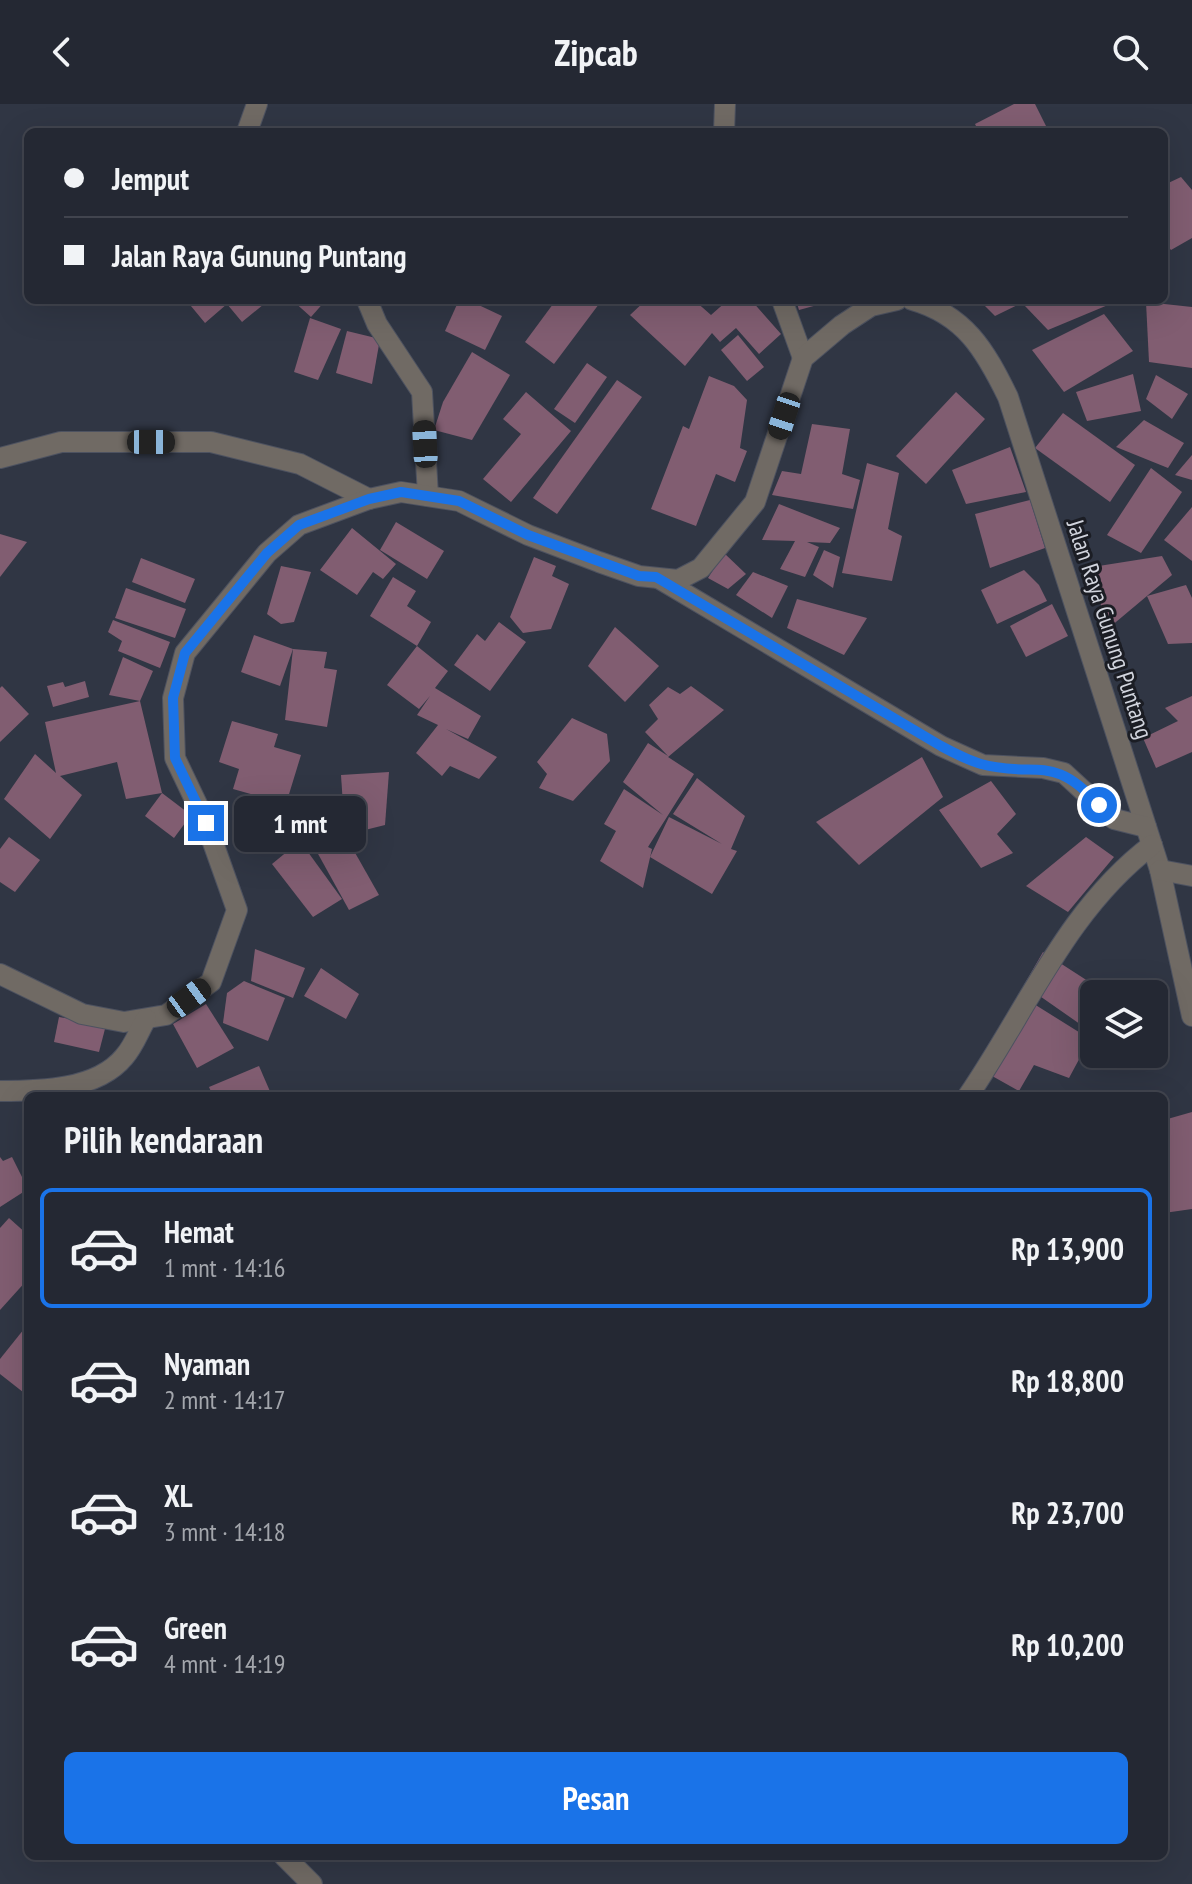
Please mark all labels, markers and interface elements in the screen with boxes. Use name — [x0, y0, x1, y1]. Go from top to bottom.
text: Zipcab — [554, 29, 638, 76]
icon: back — [40, 30, 84, 74]
icon: search — [1108, 30, 1152, 74]
text: Jemput — [112, 159, 189, 198]
text: Jalan Raya Gunung Puntang — [112, 236, 407, 275]
car — [765, 389, 803, 443]
car — [412, 419, 438, 469]
car — [127, 430, 175, 454]
street label: Jalan Raya Gunung Puntang — [1060, 515, 1160, 742]
route start — [1081, 787, 1117, 823]
callout: 1 mnt — [234, 795, 366, 851]
route end — [188, 805, 224, 841]
text: 1 mnt — [273, 807, 327, 840]
car — [163, 974, 215, 1022]
map controls — [1080, 980, 1168, 1068]
button: layers — [1080, 980, 1168, 1068]
text: Pilih kendaraan — [64, 1116, 263, 1163]
icon: car — [68, 1212, 140, 1284]
text: Hemat — [164, 1212, 234, 1251]
text: Rp 13,900 — [1011, 1229, 1124, 1268]
text: 1 mnt · 14:16 — [164, 1251, 285, 1284]
icon: car — [68, 1344, 140, 1416]
text: Nyaman — [164, 1344, 250, 1383]
text: Rp 18,800 — [1011, 1361, 1124, 1400]
text: 2 mnt · 14:17 — [164, 1383, 285, 1416]
icon: car — [68, 1476, 140, 1548]
text: XL — [164, 1476, 193, 1515]
text: Rp 23,700 — [1011, 1493, 1124, 1532]
text: 3 mnt · 14:18 — [164, 1515, 285, 1548]
icon: car — [68, 1608, 140, 1680]
text: Green — [164, 1608, 227, 1647]
text: Rp 10,200 — [1011, 1625, 1124, 1664]
text: 4 mnt · 14:19 — [164, 1647, 285, 1680]
button: Pesan — [64, 1752, 1128, 1844]

